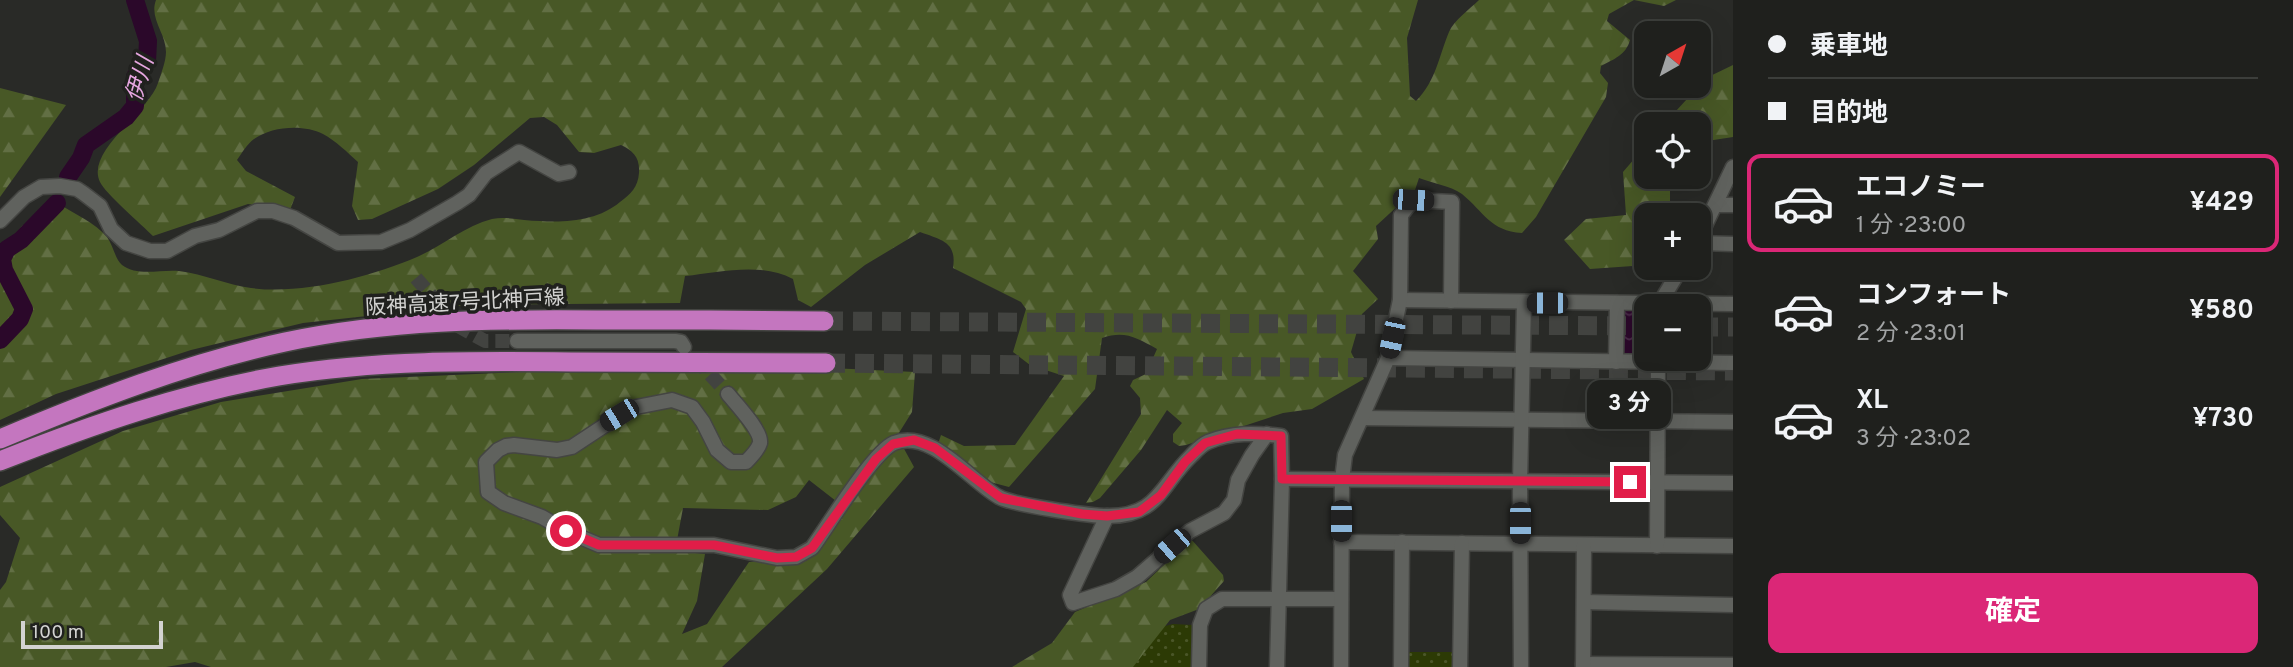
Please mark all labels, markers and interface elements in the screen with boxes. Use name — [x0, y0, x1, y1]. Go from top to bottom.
north arrow — [1634, 21, 1712, 98]
map controls — [1634, 21, 1711, 371]
text: 乗車地 — [1810, 31, 1888, 64]
water label: 伊川 — [121, 51, 163, 106]
text: 目的地 — [1810, 98, 1888, 131]
button: locate — [1634, 112, 1711, 189]
icon: car — [1772, 172, 1835, 235]
text: エコノミー — [1856, 172, 1986, 205]
text: ¥429 — [2190, 187, 2254, 220]
car — [1392, 188, 1435, 212]
button: + — [1634, 203, 1711, 280]
text: 1 分 · 23:00 — [1856, 212, 1966, 241]
icon: car — [1772, 280, 1835, 343]
text: コンフォート — [1856, 280, 2011, 313]
street label: 阪神高速7号北神戸線 — [365, 285, 566, 322]
car — [1527, 293, 1569, 314]
button: − — [1634, 294, 1711, 371]
text: ¥580 — [2189, 295, 2254, 328]
car — [1378, 315, 1407, 361]
text: 2 分 · 23:01 — [1856, 320, 1966, 349]
callout: 3 分 — [1588, 380, 1672, 430]
text: XL — [1856, 385, 1888, 418]
icon: car — [1772, 388, 1835, 451]
text: 3 分 — [1608, 390, 1650, 419]
car — [596, 395, 643, 435]
text: ¥730 — [2192, 403, 2254, 436]
text: 3 分 · 23:02 — [1856, 425, 1971, 454]
route end — [1614, 466, 1646, 498]
car — [1331, 500, 1352, 542]
car — [1510, 502, 1531, 544]
route start — [550, 515, 582, 547]
car — [1150, 524, 1195, 568]
button: 確定 — [1768, 573, 2258, 653]
scale bar — [21, 618, 163, 650]
text: 100 m — [32, 621, 84, 645]

